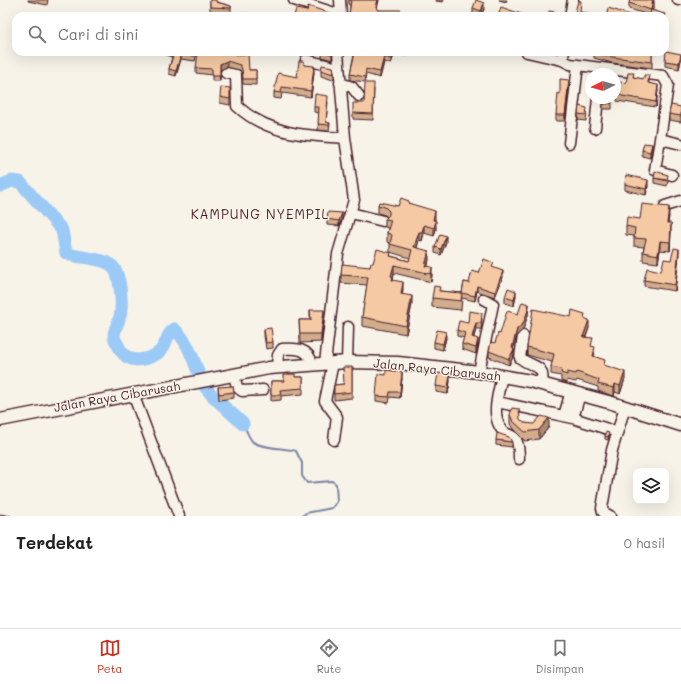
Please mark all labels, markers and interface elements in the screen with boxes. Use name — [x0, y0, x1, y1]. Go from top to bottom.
search box — [12, 12, 669, 56]
icon: search — [26, 23, 48, 45]
text: Cari di sini — [58, 24, 139, 44]
north arrow — [585, 68, 621, 104]
district label: KAMPUNG NYEMPIL — [191, 205, 329, 222]
street label: Jalan Raya Cibarusah — [373, 354, 502, 384]
street label: Jalan Raya Cibarusah — [52, 377, 181, 415]
map controls — [633, 468, 669, 504]
button: layers — [633, 468, 669, 504]
text: Terdekat — [16, 531, 93, 553]
text: 0 hasil — [624, 534, 665, 551]
tab: Peta — [97, 637, 122, 676]
tab: Rute — [317, 637, 341, 676]
tab: Disimpan — [536, 637, 584, 676]

